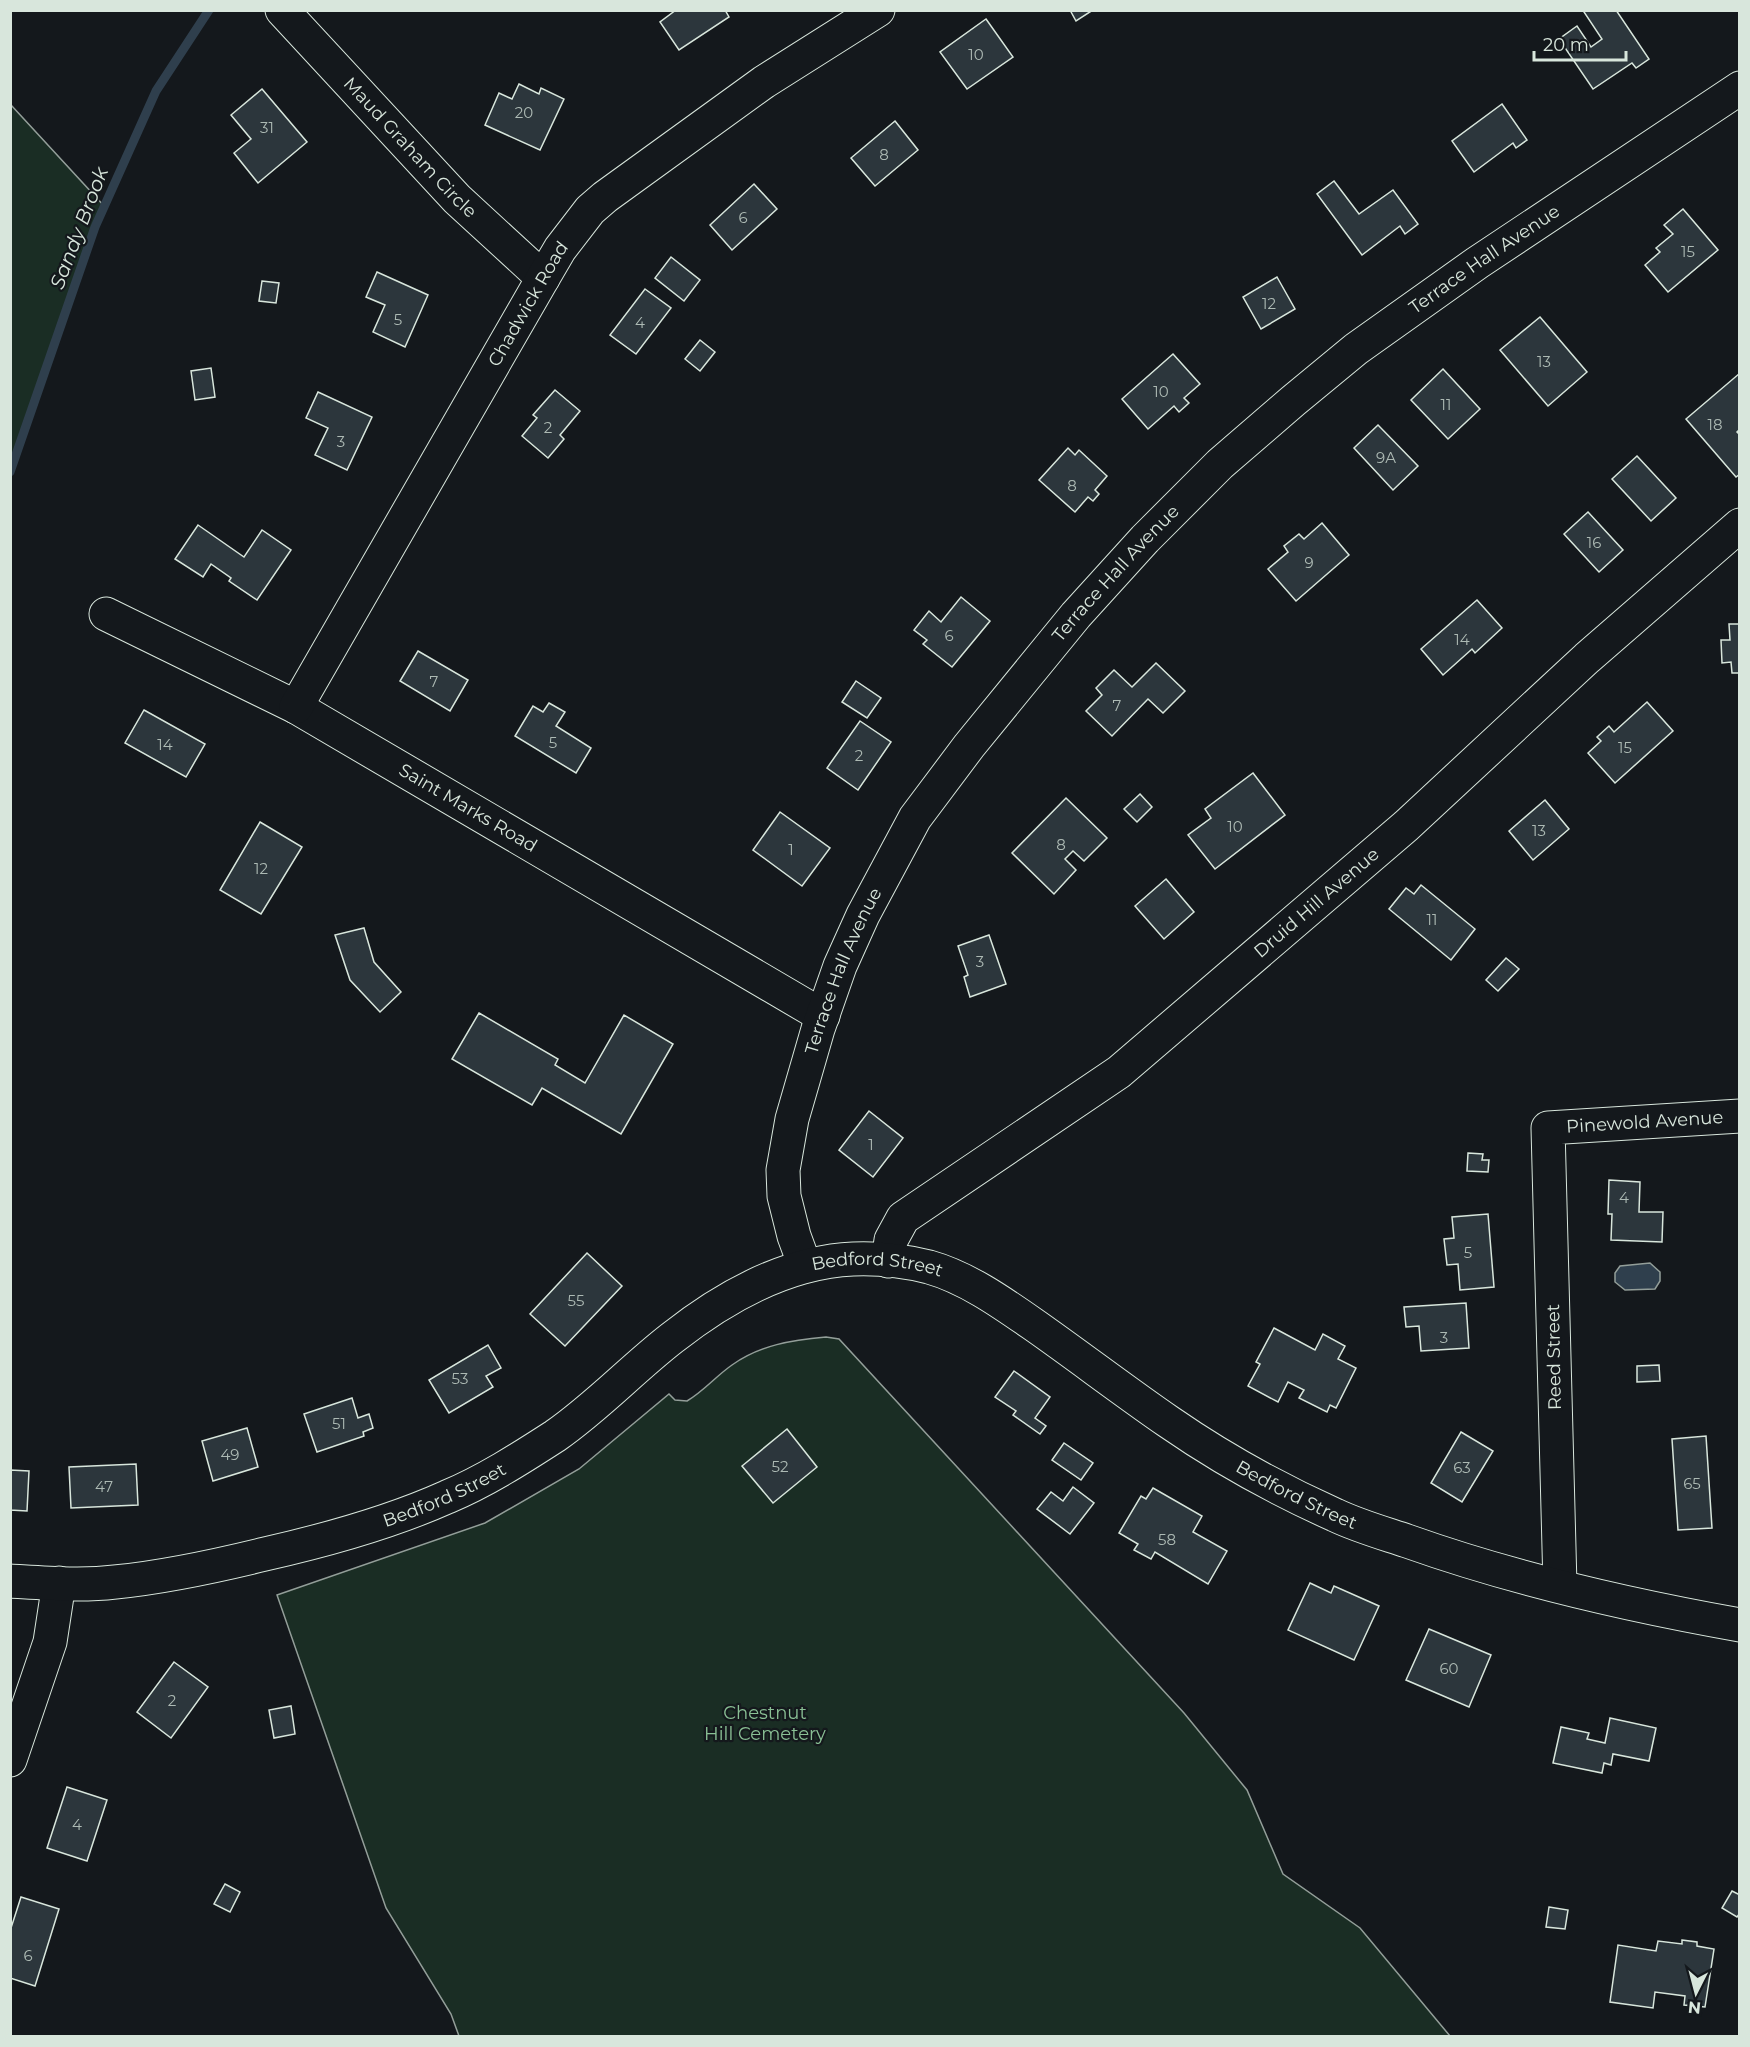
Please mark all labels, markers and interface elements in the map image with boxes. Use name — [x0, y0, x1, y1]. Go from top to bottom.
scale bar — [1534, 24, 1626, 62]
text: 20 m — [1543, 34, 1589, 56]
house number: 10 — [968, 45, 984, 64]
street label: Maud Graham Circle — [339, 73, 481, 223]
house number: 20 — [515, 103, 533, 122]
house number: 31 — [260, 118, 274, 137]
house number: 8 — [879, 145, 889, 164]
water label: Sandy Brook — [45, 163, 114, 292]
street label: Terrace Hall Avenue — [1405, 200, 1564, 319]
house number: 6 — [738, 208, 748, 227]
street label: Chadwick Road — [483, 237, 573, 371]
house number: 15 — [1681, 242, 1695, 261]
house number: 12 — [1262, 294, 1276, 313]
house number: 5 — [394, 310, 402, 329]
house number: 4 — [635, 313, 645, 332]
house number: 13 — [1537, 352, 1551, 371]
house number: 10 — [1153, 382, 1169, 401]
house number: 11 — [1441, 395, 1451, 414]
house number: 18 — [1708, 415, 1723, 434]
house number: 2 — [544, 418, 552, 437]
house number: 3 — [337, 432, 345, 451]
house number: 9A — [1376, 448, 1396, 467]
house number: 8 — [1067, 476, 1077, 495]
street label: Terrace Hall Avenue — [1048, 500, 1184, 646]
house number: 16 — [1587, 533, 1601, 552]
house number: 9 — [1304, 553, 1314, 572]
house number: 6 — [944, 626, 954, 645]
house number: 14 — [1454, 630, 1470, 649]
house number: 7 — [430, 672, 439, 691]
house number: 7 — [1113, 696, 1122, 715]
house number: 5 — [549, 733, 557, 752]
house number: 14 — [157, 735, 173, 754]
house number: 15 — [1618, 738, 1632, 757]
house number: 2 — [855, 746, 863, 765]
street label: Saint Marks Road — [395, 759, 541, 857]
house number: 10 — [1227, 817, 1243, 836]
house number: 13 — [1532, 821, 1546, 840]
house number: 8 — [1056, 835, 1066, 854]
house number: 1 — [788, 840, 794, 859]
street label: Druid Hill Avenue — [1249, 843, 1384, 962]
house number: 12 — [254, 859, 268, 878]
street label: Terrace Hall Avenue — [800, 884, 887, 1057]
house number: 11 — [1427, 910, 1437, 929]
house number: 3 — [976, 952, 984, 971]
street label: Pinewold Avenue — [1565, 1106, 1724, 1138]
house number: 1 — [868, 1135, 874, 1154]
house number: 4 — [1619, 1188, 1629, 1207]
house number: 5 — [1464, 1243, 1472, 1262]
street label: Bedford Street — [810, 1248, 946, 1282]
house number: 55 — [568, 1291, 584, 1310]
street label: Reed Street — [1542, 1304, 1566, 1410]
house number: 3 — [1440, 1328, 1448, 1347]
house number: 53 — [452, 1369, 468, 1388]
house number: 51 — [332, 1414, 346, 1433]
house number: 49 — [221, 1445, 239, 1464]
street label: Bedford Street — [1232, 1456, 1360, 1534]
house number: 52 — [772, 1457, 788, 1476]
street label: Bedford Street — [380, 1458, 510, 1532]
house number: 63 — [1453, 1458, 1471, 1477]
house number: 65 — [1683, 1474, 1701, 1493]
house number: 47 — [95, 1477, 113, 1496]
house number: 58 — [1158, 1530, 1176, 1549]
house number: 60 — [1439, 1659, 1459, 1678]
house number: 2 — [168, 1691, 176, 1710]
park label: Chestnut Hill Cemetery — [704, 1702, 826, 1745]
house number: 4 — [72, 1815, 82, 1834]
house number: 6 — [23, 1946, 33, 1965]
north arrow — [1666, 1963, 1726, 2023]
text: N — [1687, 1997, 1702, 2018]

